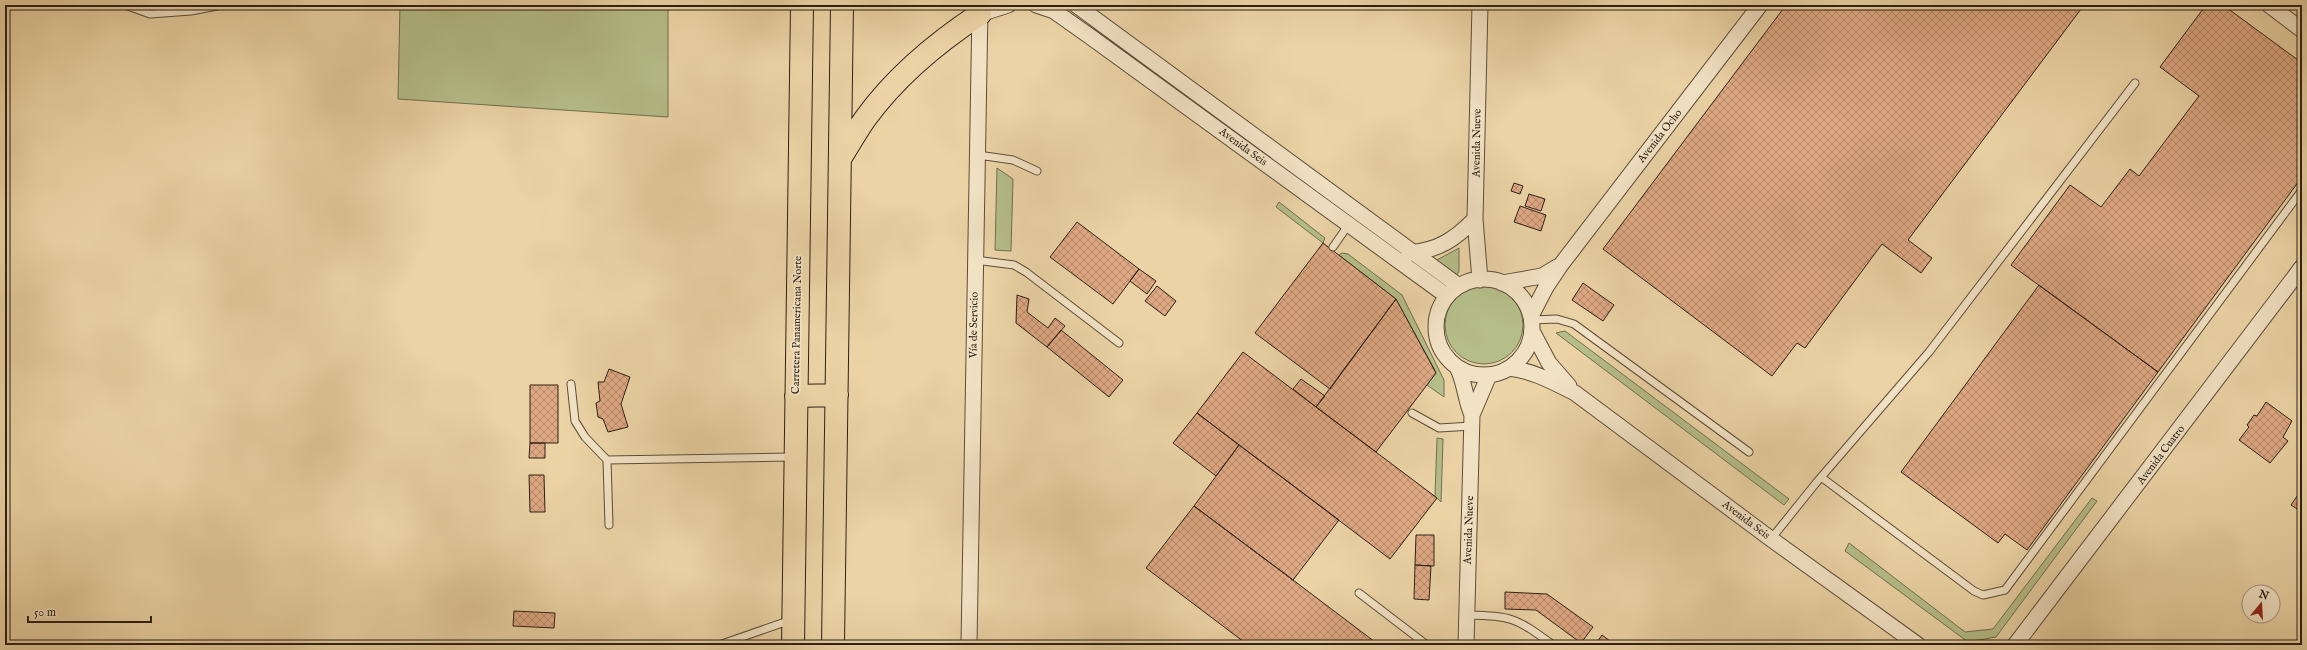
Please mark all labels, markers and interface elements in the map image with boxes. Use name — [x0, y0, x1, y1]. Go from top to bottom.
street label: Avenida Ocho — [1634, 106, 1685, 166]
street label: Avenida Nueve — [1469, 109, 1485, 178]
street label: Avenida Seis — [1215, 124, 1270, 169]
street label: Carretera Panamericana Norte — [789, 256, 805, 394]
street label: Vía de Servicio — [966, 292, 982, 359]
street label: Avenida Cuatro — [2133, 422, 2188, 488]
street label: Avenida Nueve — [1461, 495, 1477, 566]
street label: Avenida Seis — [1718, 497, 1773, 543]
north arrow — [2241, 584, 2281, 624]
text: N — [2256, 587, 2271, 604]
scale bar — [28, 598, 151, 624]
text: 50 m — [34, 605, 56, 620]

